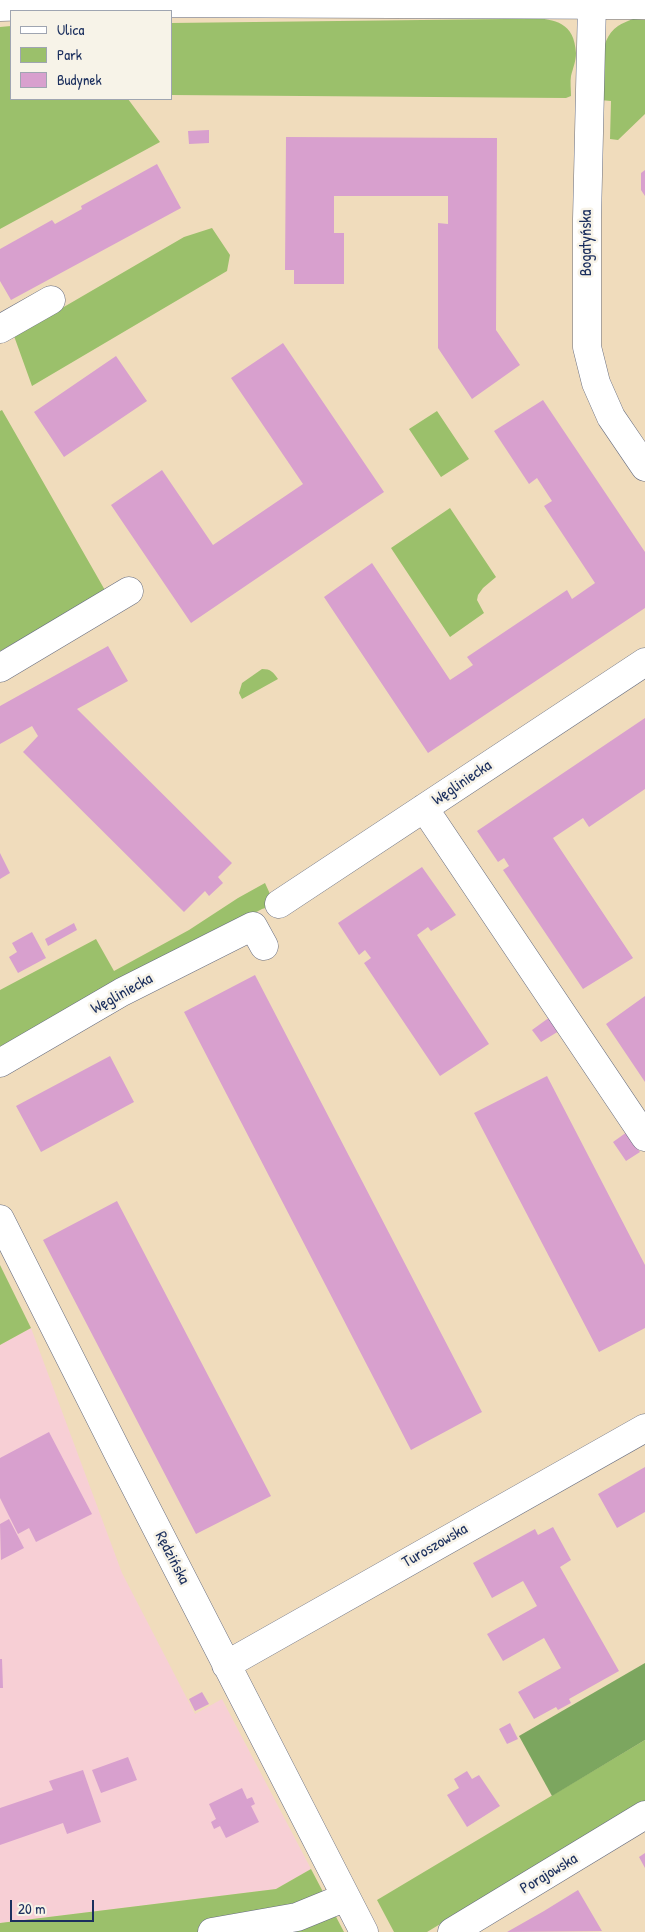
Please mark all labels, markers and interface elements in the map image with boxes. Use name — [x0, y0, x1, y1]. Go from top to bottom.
legend — [10, 10, 172, 100]
text: Ulica — [57, 19, 84, 40]
text: Park — [57, 44, 82, 65]
text: Budynek — [57, 69, 102, 90]
street label: Bogatyńska — [577, 210, 597, 276]
street label: Węgliniecka — [429, 756, 495, 810]
street label: Węgliniecka — [88, 969, 156, 1019]
street label: Turoszowska — [399, 1520, 471, 1572]
street label: Rędzińska — [151, 1528, 193, 1588]
street label: Porajowska — [517, 1849, 581, 1899]
scale bar — [12, 1890, 96, 1922]
text: 20 m — [18, 1898, 45, 1919]

